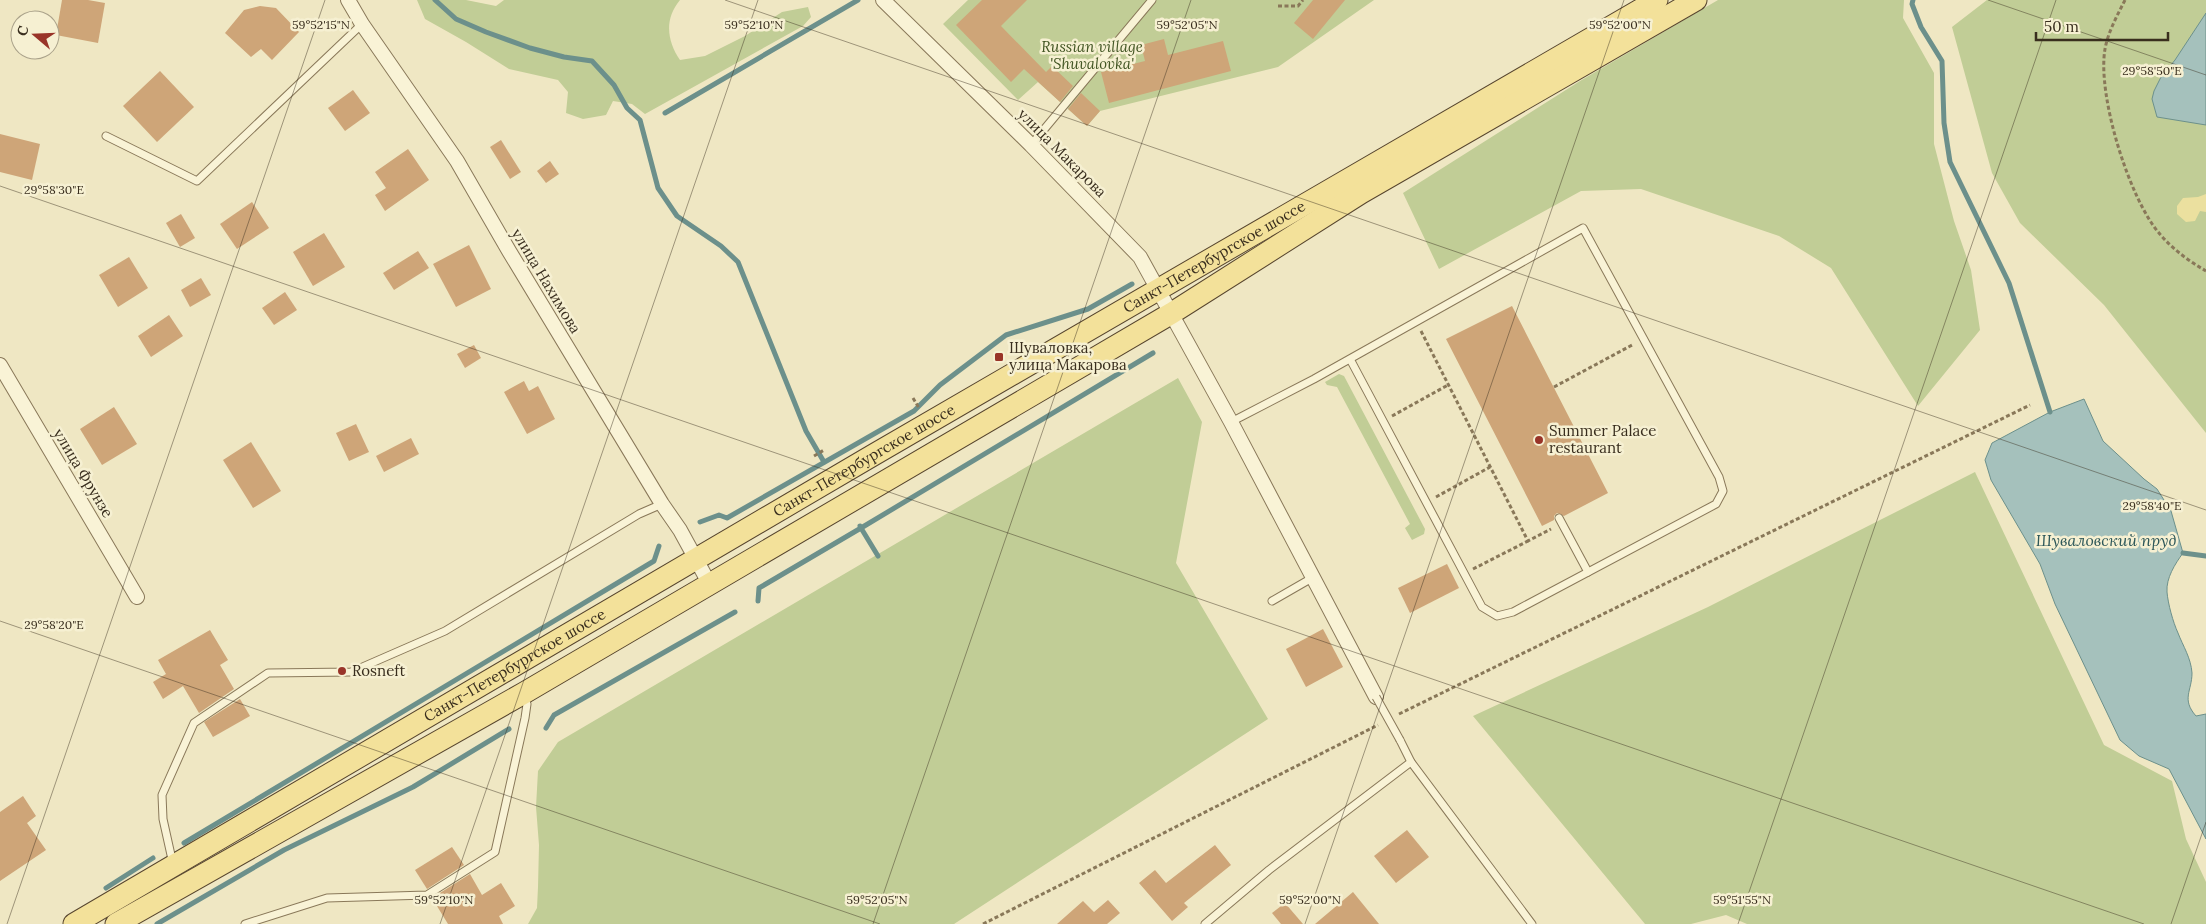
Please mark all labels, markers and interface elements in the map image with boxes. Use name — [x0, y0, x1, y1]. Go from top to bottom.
north arrow — [10, 10, 60, 60]
scale bar — [2036, 10, 2168, 42]
text: 59°52'15"N — [292, 17, 350, 32]
text: 59°52'10"N — [725, 17, 783, 32]
text: 59°52'05"N — [1156, 17, 1218, 32]
text: 59°52'00"N — [1589, 17, 1651, 32]
text: 50 m — [2044, 17, 2079, 36]
text: С — [13, 23, 33, 38]
park label: Russian village 'Shuvalovka' — [1041, 37, 1143, 73]
text: 29°58'50"E — [2122, 63, 2182, 78]
street label: улица Макарова — [1014, 104, 1111, 201]
text: 29°58'30"E — [24, 182, 84, 197]
street label: Санкт-Петербургское шоссе — [1120, 196, 1309, 317]
street label: улица Нахимова — [508, 225, 585, 337]
place label: Шуваловка, улица Макарова — [1009, 338, 1127, 374]
marker: Шуваловка, улица Макарова — [993, 351, 1005, 363]
street label: Санкт-Петербургское шоссе — [769, 400, 958, 521]
place label: Summer Palace restaurant — [1549, 421, 1656, 457]
street label: улица Фрунзе — [49, 425, 117, 521]
marker: Summer Palace restaurant — [1533, 434, 1545, 446]
text: 29°58'40"E — [2122, 498, 2182, 513]
water label: Шуваловский пруд — [2036, 530, 2176, 550]
street label: Санкт-Петербургское шоссе — [420, 604, 609, 726]
text: 29°58'20"E — [24, 617, 84, 632]
place label: Rosneft — [352, 661, 406, 680]
marker: Rosneft — [336, 665, 348, 677]
text: 59°52'10"N — [415, 892, 473, 907]
text: 59°52'05"N — [846, 892, 908, 907]
text: 59°52'00"N — [1279, 892, 1341, 907]
text: 59°51'55"N — [1713, 892, 1771, 907]

